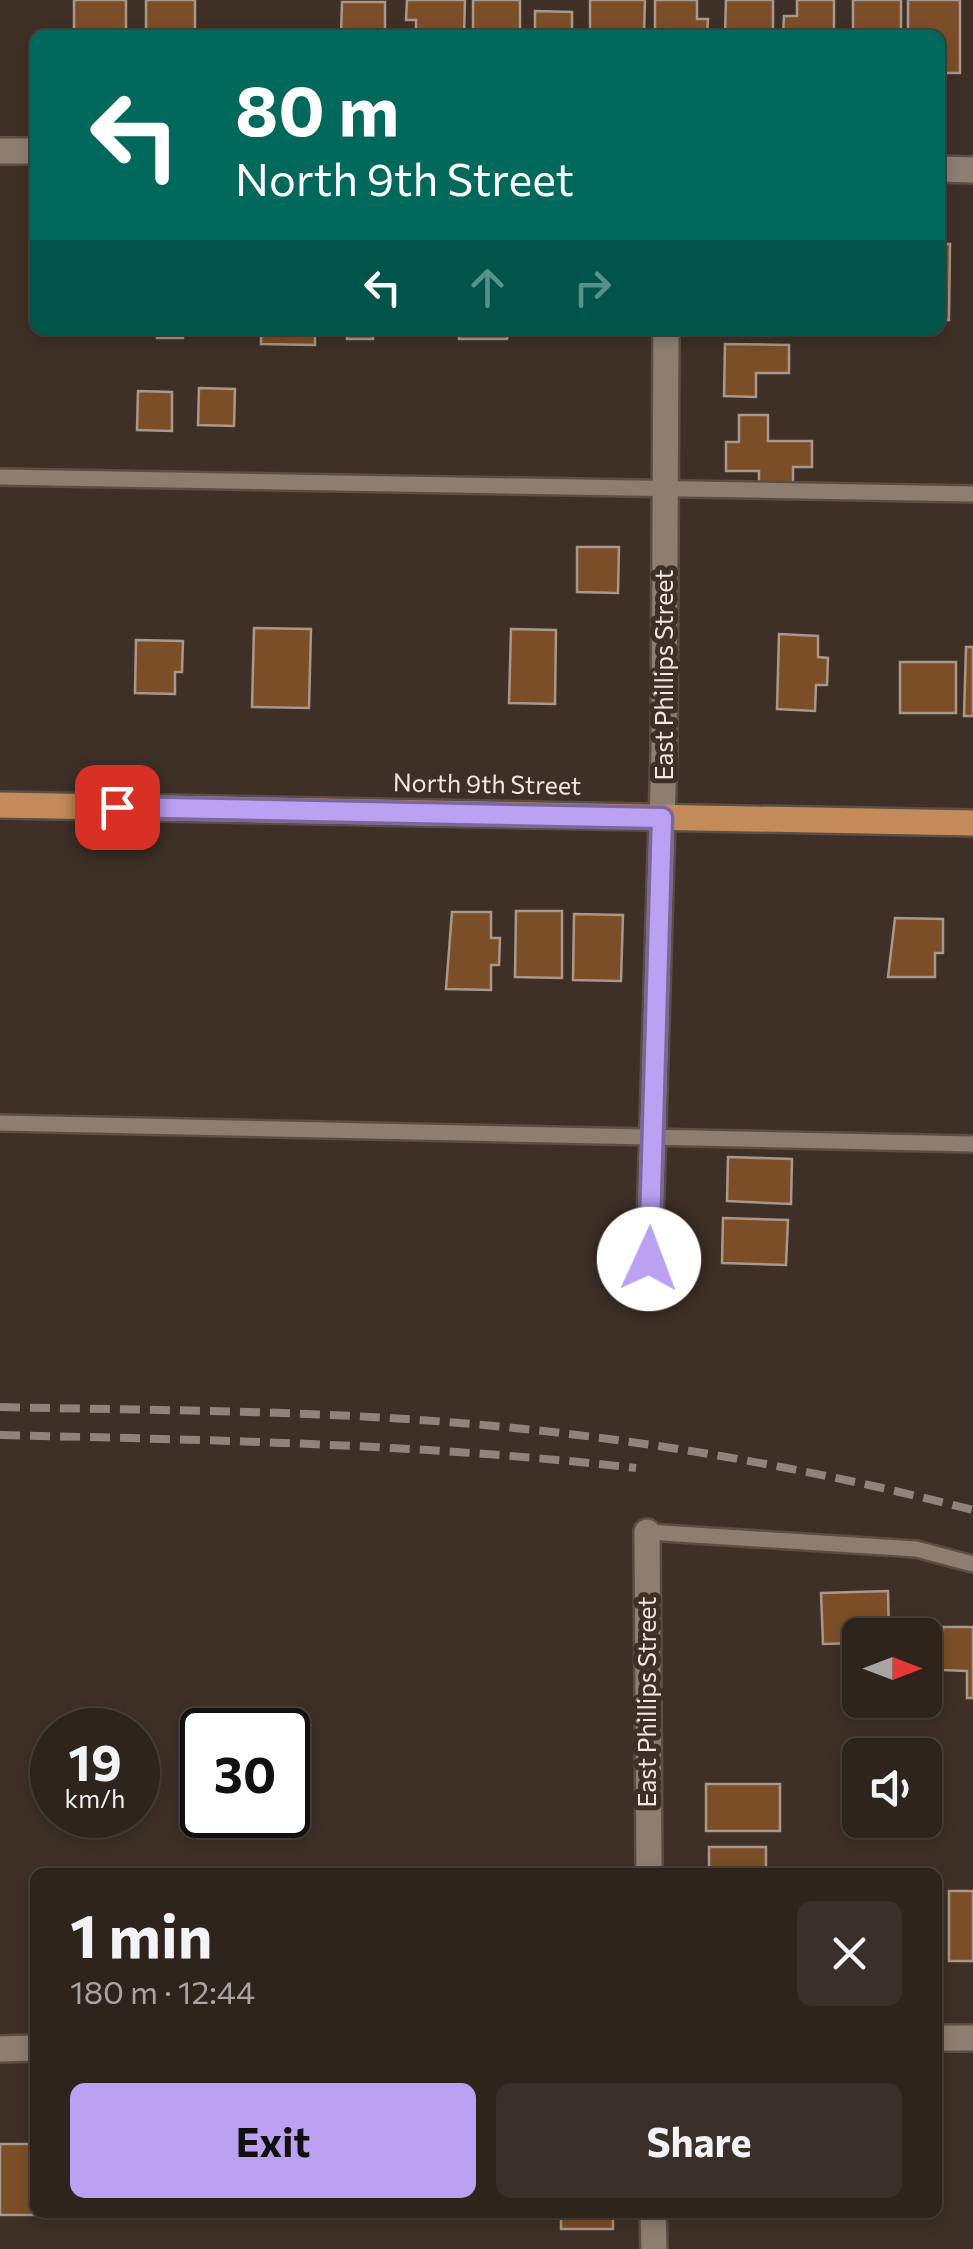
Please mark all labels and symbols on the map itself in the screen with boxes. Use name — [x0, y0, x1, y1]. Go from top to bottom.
street label: East Phillips Street — [648, 569, 678, 781]
pin — [75, 765, 160, 850]
street label: North 9th Street — [393, 766, 581, 800]
position arrow — [597, 1207, 701, 1311]
street label: East Phillips Street — [631, 1596, 661, 1808]
north arrow — [842, 1618, 942, 1718]
speed limit sign: 30 — [180, 1708, 310, 1838]

